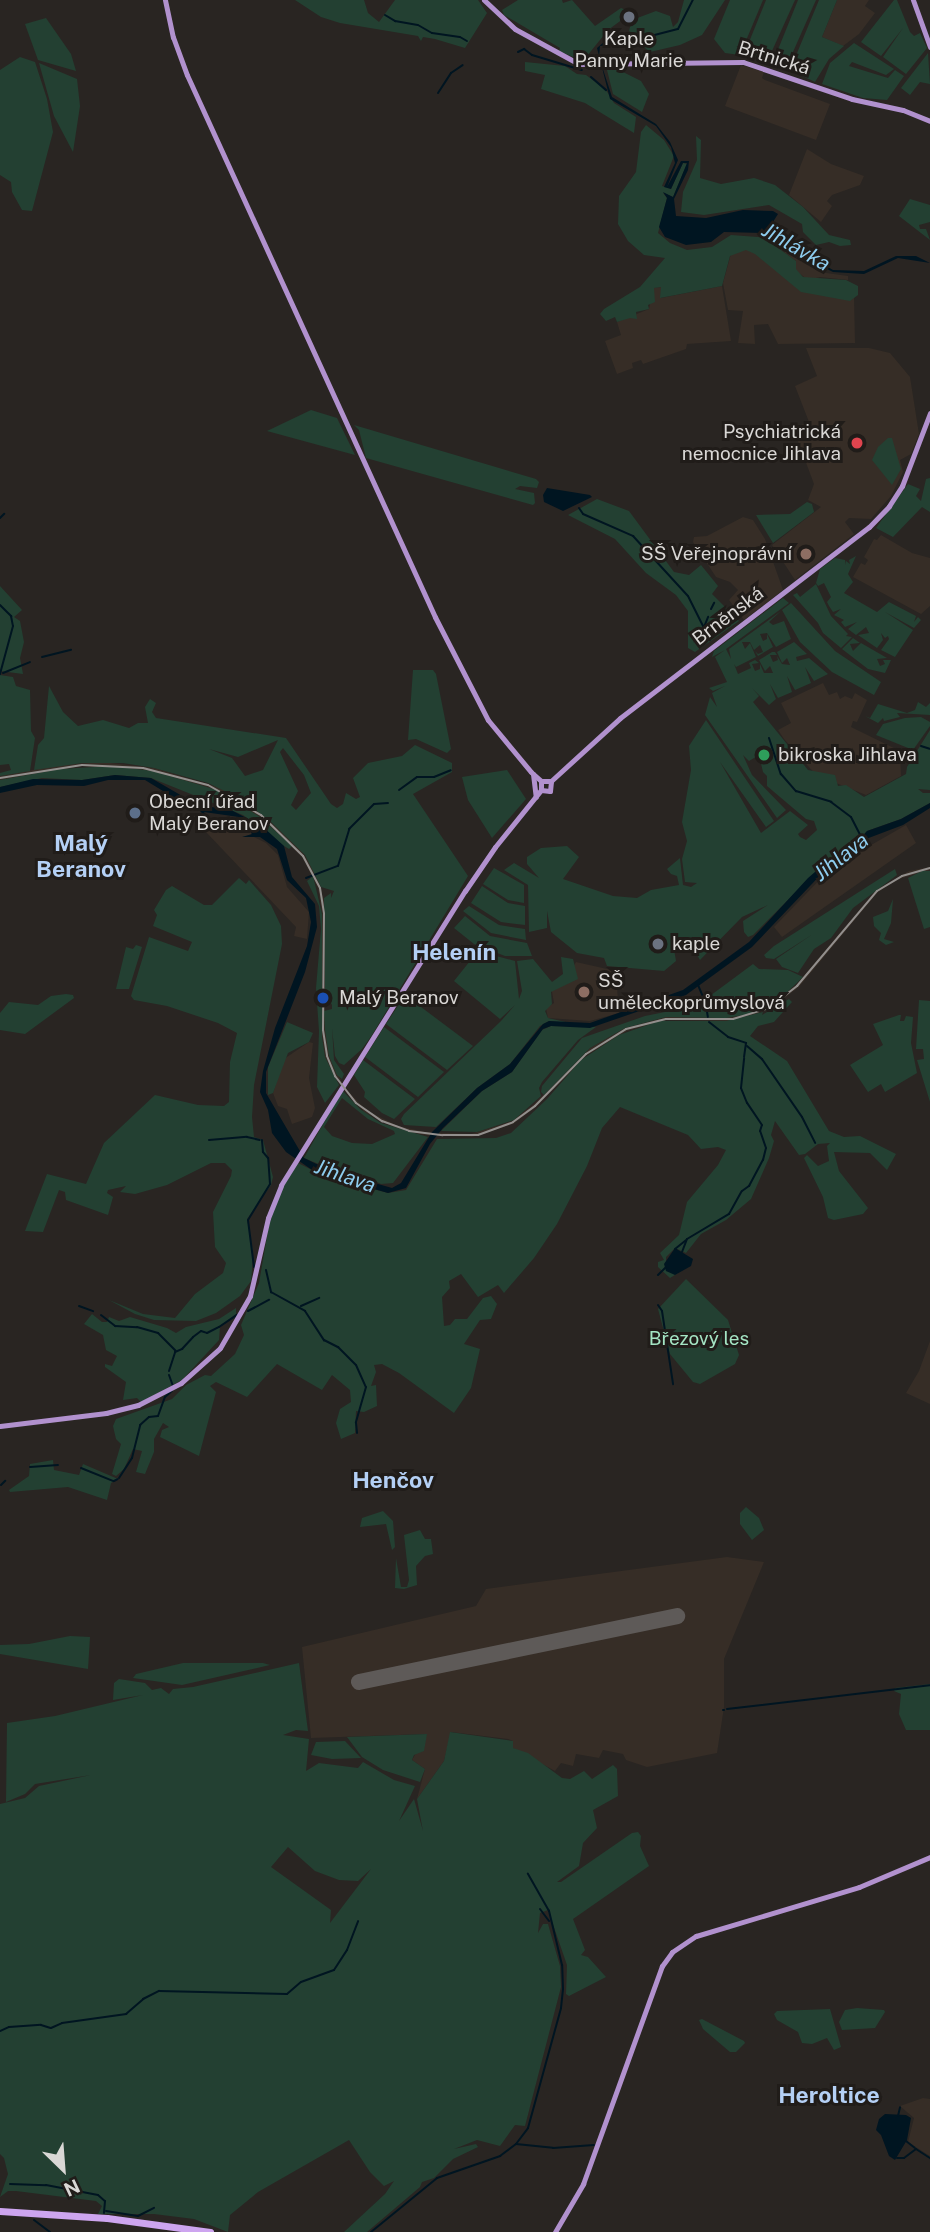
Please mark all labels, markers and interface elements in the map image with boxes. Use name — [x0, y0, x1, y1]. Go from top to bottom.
marker: Kaple Panny Marie — [621, 9, 637, 25]
place label: Kaple Panny Marie — [575, 28, 683, 72]
street label: Brtnická — [735, 36, 813, 80]
water label: Jihlávka — [757, 217, 835, 277]
place label: Psychiatrická nemocnice Jihlava — [682, 421, 841, 465]
marker: Psychiatrická nemocnice Jihlava — [847, 433, 867, 453]
place label: SŠ Veřejnoprávní — [641, 543, 792, 565]
marker: SŠ Veřejnoprávní — [798, 546, 814, 562]
street label: Brněnská — [688, 582, 768, 650]
place label: bikroska Jihlava — [778, 744, 917, 766]
marker: bikroska Jihlava — [756, 747, 772, 763]
place label: Obecní úřad Malý Beranov — [149, 791, 269, 835]
marker: Obecní úřad Malý Beranov — [127, 805, 143, 821]
water label: Jihlava — [808, 828, 874, 886]
district label: Malý Beranov — [36, 829, 126, 883]
place label: kaple — [672, 933, 720, 955]
marker: kaple — [650, 936, 666, 952]
district label: Helenín — [412, 938, 496, 966]
place label: SŠ uměleckoprůmyslová — [598, 970, 785, 1014]
marker: SŠ uměleckoprůmyslová — [576, 984, 592, 1000]
place label: Malý Beranov — [339, 987, 459, 1009]
marker: Malý Beranov — [313, 988, 333, 1008]
water label: Jihlava — [311, 1154, 379, 1198]
park label: Březový les — [649, 1328, 749, 1350]
district label: Henčov — [352, 1466, 434, 1494]
district label: Heroltice — [778, 2081, 880, 2109]
north arrow — [28, 2134, 98, 2204]
text: N — [60, 2175, 83, 2201]

